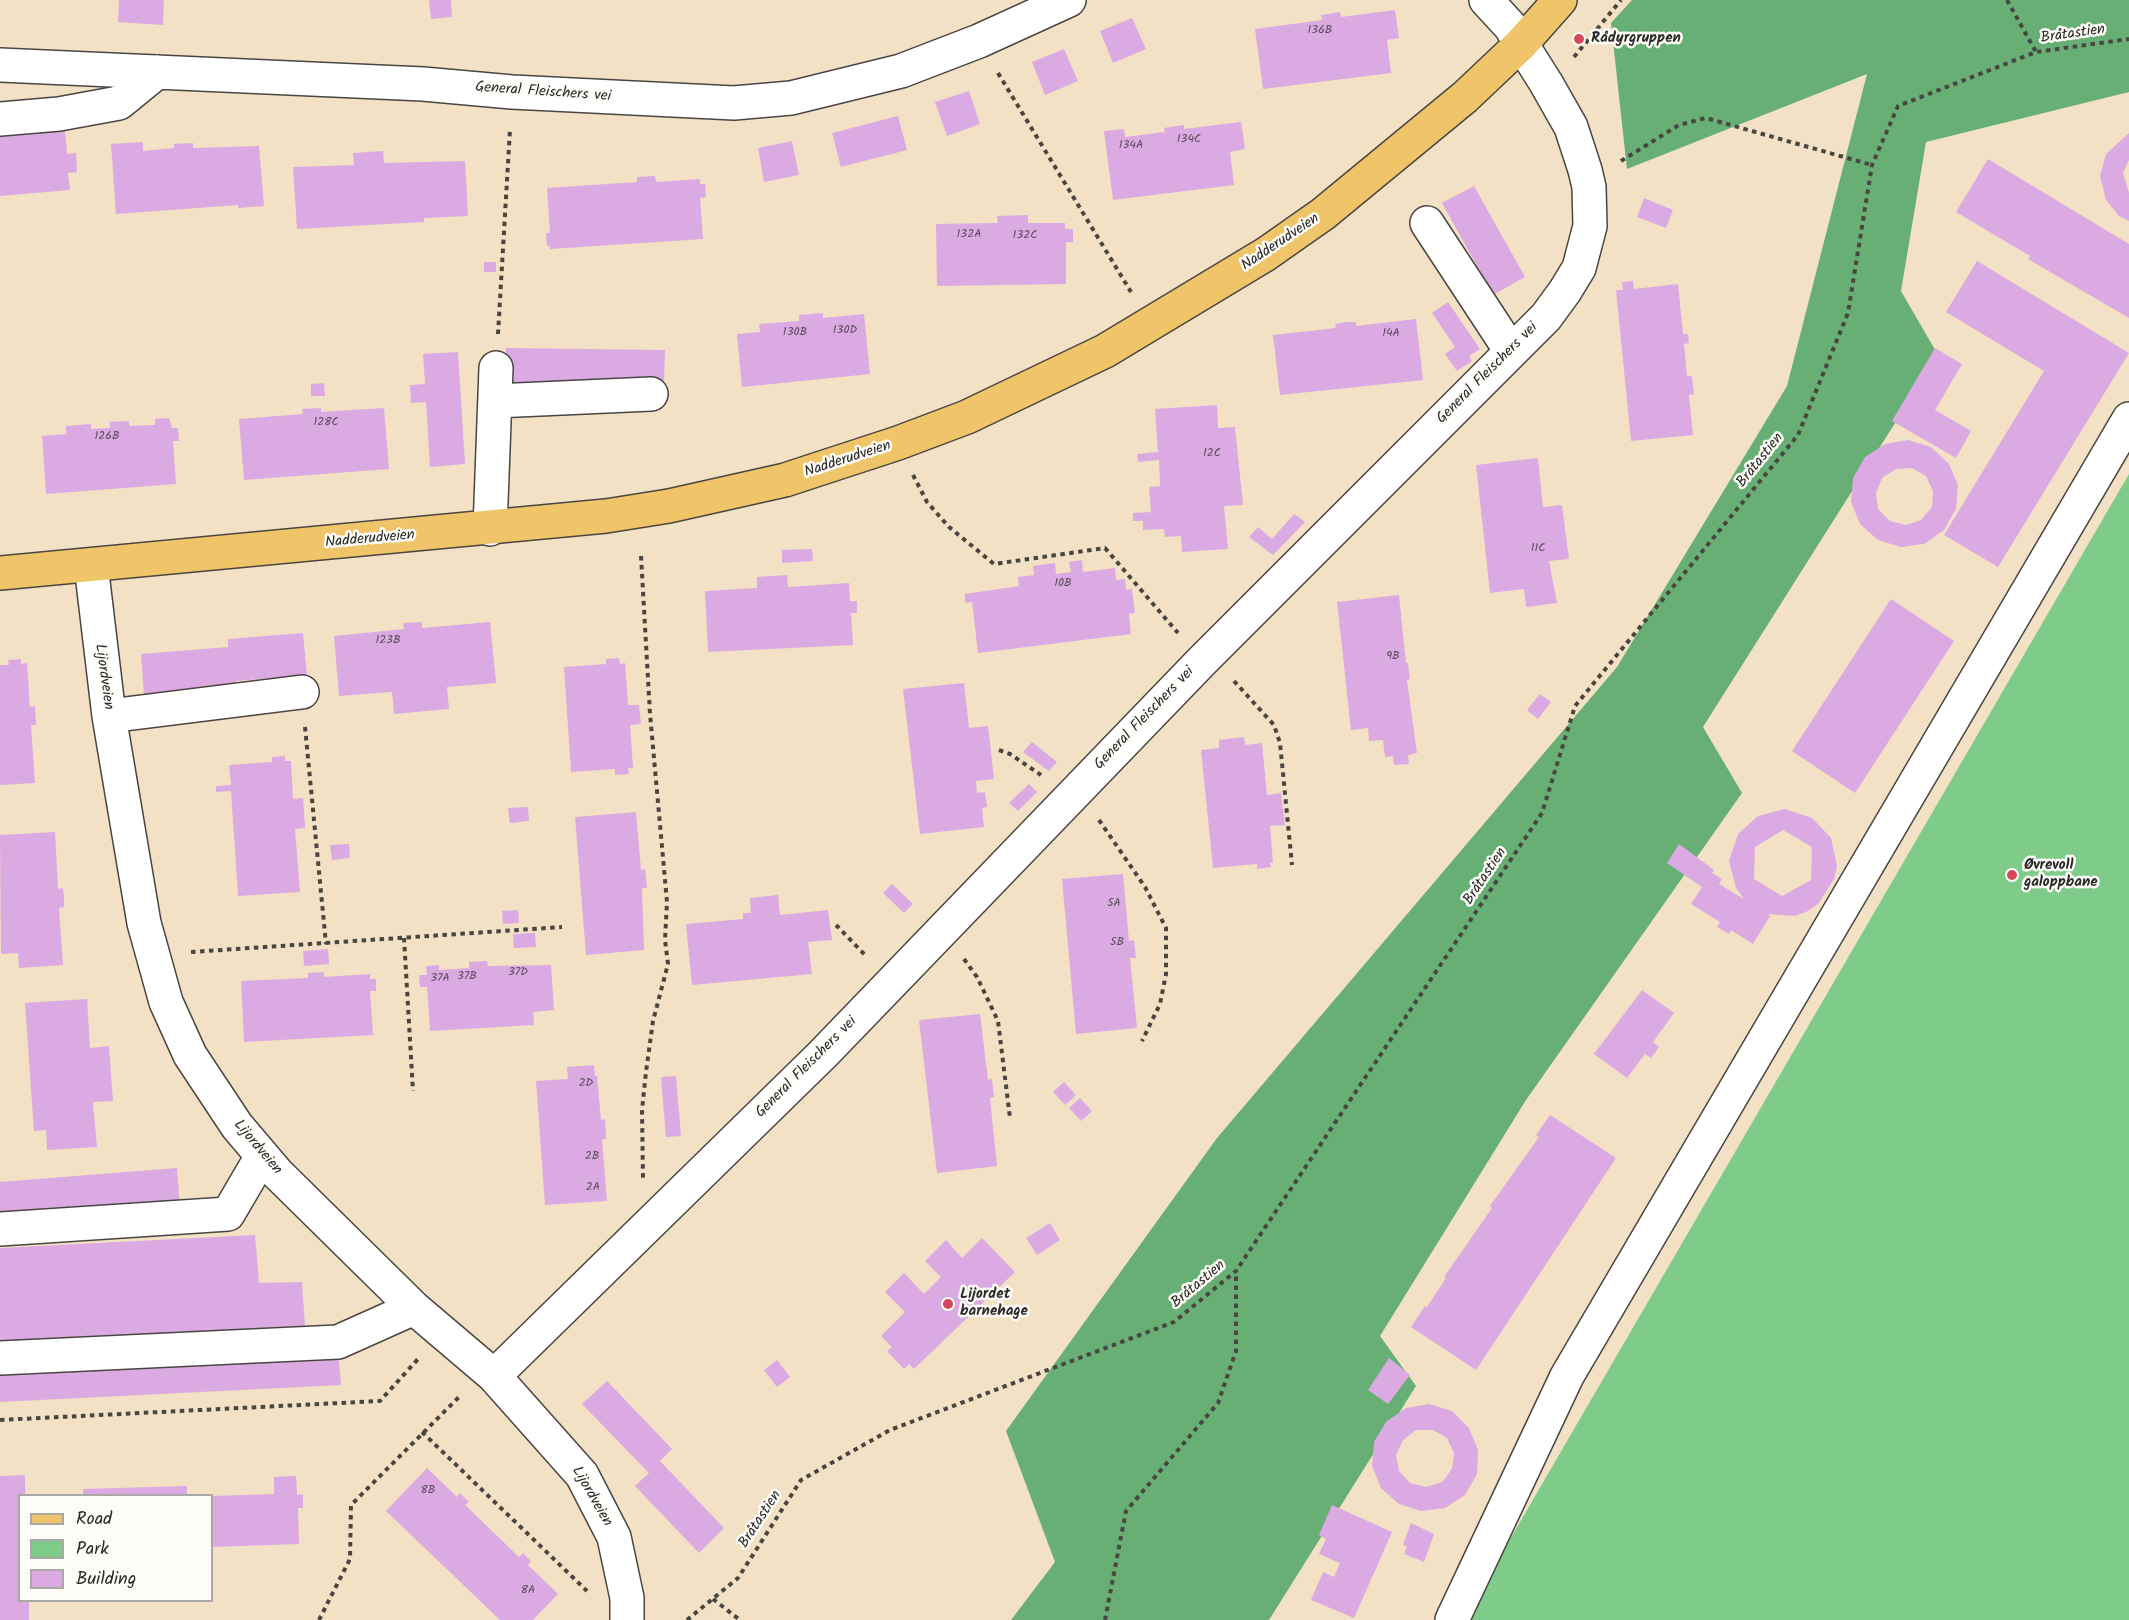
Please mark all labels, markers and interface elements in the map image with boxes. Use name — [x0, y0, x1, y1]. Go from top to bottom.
street label: Bråtastien — [2040, 22, 2106, 48]
house number: 136B — [1308, 24, 1332, 38]
place label: Rådyrgruppen — [1591, 30, 1681, 48]
marker: Rådyrgruppen — [1572, 32, 1586, 46]
street label: General Fleischers vei — [475, 79, 611, 107]
house number: 134C — [1177, 133, 1201, 147]
house number: 134A — [1119, 139, 1143, 153]
street label: Nadderudveien — [1239, 210, 1323, 276]
house number: 132A — [957, 228, 981, 242]
house number: 132C — [1013, 229, 1037, 243]
street label: General Fleischers vei — [1434, 320, 1542, 428]
house number: 130D — [833, 324, 857, 338]
house number: 130B — [783, 326, 807, 340]
house number: 14A — [1382, 327, 1400, 341]
house number: 128C — [313, 416, 339, 430]
house number: 126B — [94, 430, 120, 444]
street label: Bråtastien — [1734, 430, 1788, 492]
street label: Nadderudveien — [802, 438, 894, 482]
house number: 12C — [1203, 447, 1221, 461]
street label: Nadderudveien — [324, 527, 416, 553]
house number: 11C — [1531, 542, 1545, 556]
house number: 10B — [1054, 577, 1072, 591]
house number: 123B — [375, 634, 401, 648]
street label: Lijordveien — [89, 643, 117, 711]
house number: 9B — [1386, 650, 1400, 664]
street label: General Fleischers vei — [1091, 664, 1199, 774]
street label: Bråtastien — [1460, 845, 1512, 909]
place label: Øvrevoll galoppbane — [2024, 857, 2098, 892]
marker: Øvrevoll galoppbane — [2005, 868, 2019, 882]
house number: 5A — [1107, 897, 1121, 911]
house number: 5B — [1110, 936, 1124, 950]
house number: 37D — [508, 966, 528, 980]
house number: 37B — [457, 970, 477, 984]
house number: 37A — [430, 972, 450, 986]
street label: General Fleischers vei — [753, 1014, 861, 1122]
house number: 2D — [579, 1077, 593, 1091]
street label: Lijordveien — [229, 1117, 285, 1179]
house number: 2B — [585, 1150, 599, 1164]
house number: 2A — [586, 1181, 600, 1195]
street label: Bråtastien — [1168, 1257, 1230, 1313]
place label: Lijordet barnehage — [960, 1286, 1028, 1321]
marker: Lijordet barnehage — [941, 1297, 955, 1311]
street label: Lijordveien — [567, 1464, 615, 1530]
house number: 8B — [421, 1484, 435, 1498]
street label: Bråtastien — [736, 1488, 786, 1552]
legend — [18, 1494, 213, 1602]
text: Road — [76, 1505, 112, 1534]
text: Park — [76, 1535, 109, 1564]
text: Building — [76, 1565, 136, 1594]
house number: 8A — [521, 1584, 535, 1598]

